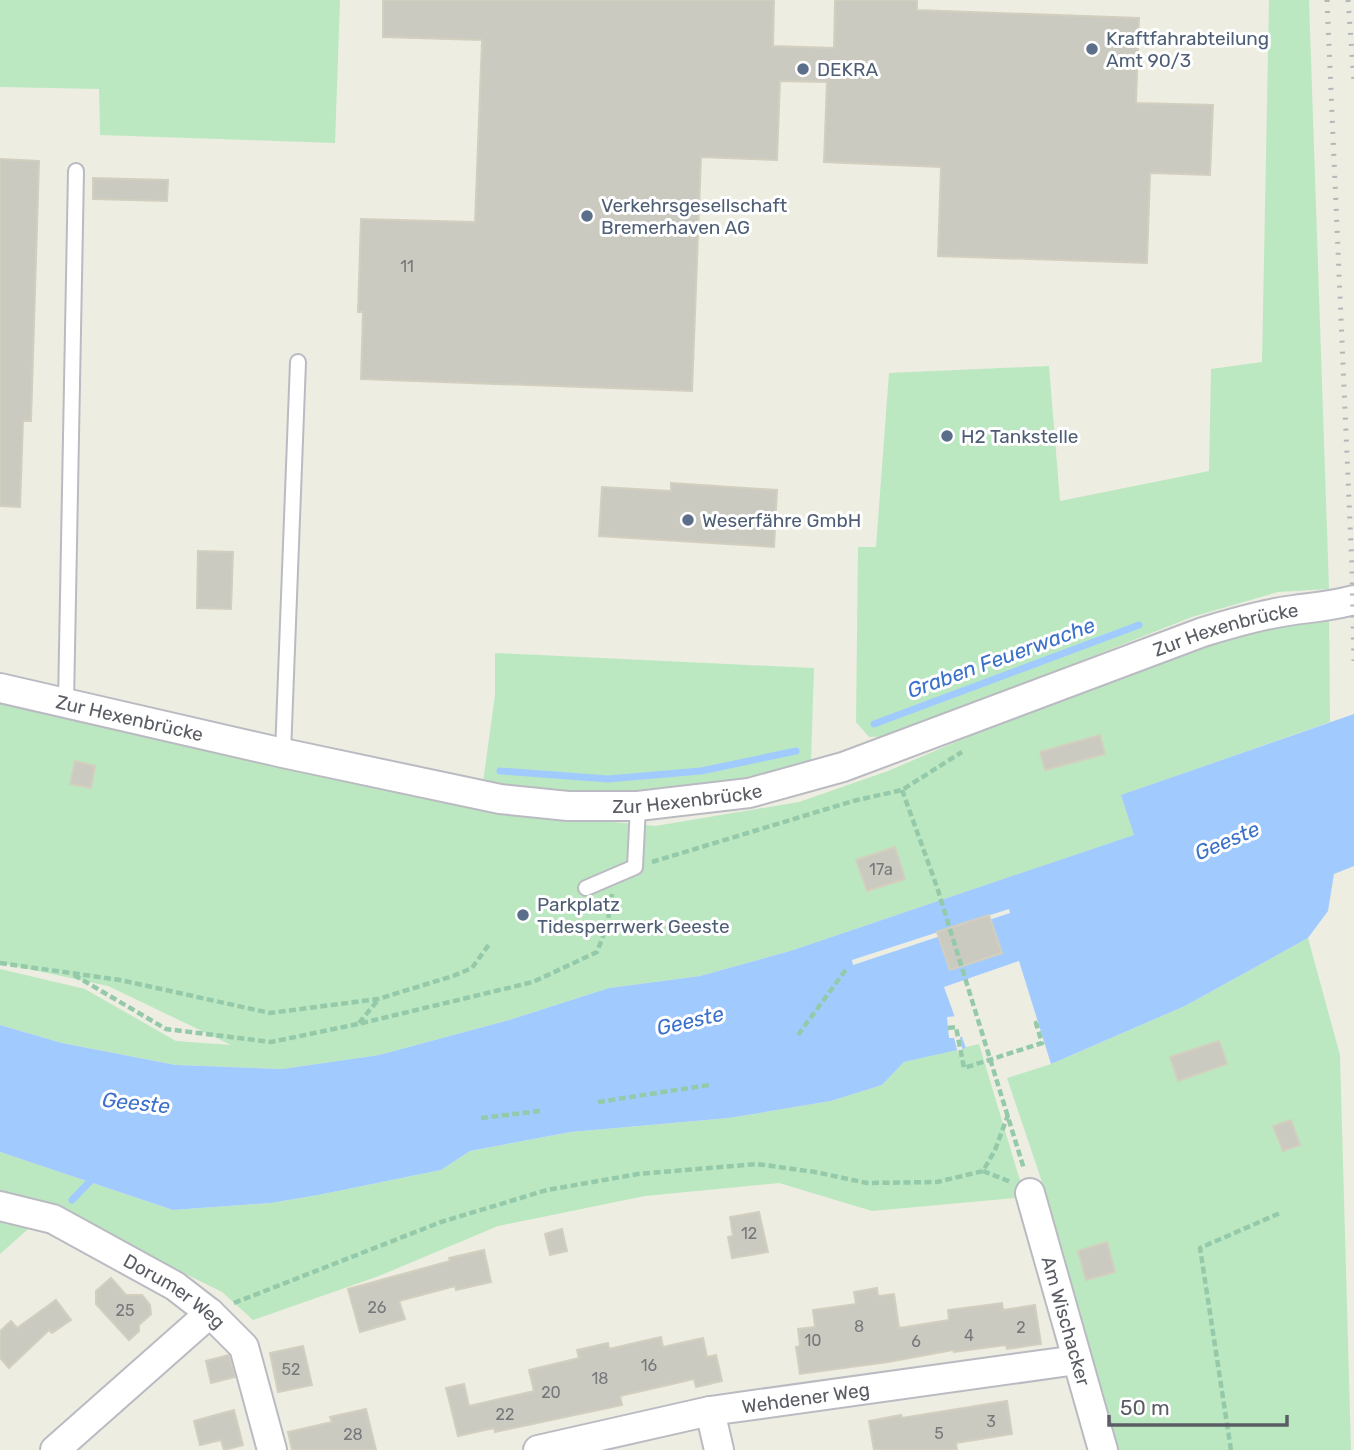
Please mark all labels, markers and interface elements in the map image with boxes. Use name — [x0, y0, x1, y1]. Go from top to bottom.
place label: Kraftfahrabteilung Amt 90/3 — [1106, 27, 1269, 72]
marker: Kraftfahrabteilung Amt 90/3 — [1084, 41, 1100, 57]
place label: DEKRA — [817, 58, 878, 81]
marker: DEKRA — [795, 61, 811, 77]
place label: Verkehrsgesellschaft Bremerhaven AG — [601, 194, 788, 239]
marker: Verkehrsgesellschaft Bremerhaven AG — [579, 208, 595, 224]
house number: 11 — [400, 257, 414, 276]
place label: H2 Tankstelle — [961, 425, 1078, 448]
marker: H2 Tankstelle — [939, 428, 955, 444]
place label: Weserfähre GmbH — [702, 509, 861, 532]
marker: Weserfähre GmbH — [680, 512, 696, 528]
street label: Zur Hexenbrücke — [1150, 599, 1300, 662]
water label: Graben Feuerwache — [903, 612, 1099, 703]
street label: Zur Hexenbrücke — [54, 690, 205, 746]
street label: Zur Hexenbrücke — [612, 779, 765, 818]
water label: Geeste — [1191, 816, 1263, 865]
house number: 17a — [869, 860, 893, 879]
place label: Parkplatz Tidesperrwerk Geeste — [537, 893, 730, 938]
marker: Parkplatz Tidesperrwerk Geeste — [515, 907, 531, 923]
water label: Geeste — [654, 1001, 726, 1040]
water label: Geeste — [101, 1087, 172, 1119]
house number: 12 — [741, 1224, 757, 1243]
street label: Dorumer Weg — [119, 1249, 230, 1334]
street label: Am Wischacker — [1037, 1254, 1095, 1389]
house number: 26 — [367, 1298, 387, 1317]
house number: 25 — [116, 1301, 134, 1320]
house number: 8 — [854, 1317, 864, 1336]
house number: 2 — [1016, 1318, 1026, 1337]
house number: 4 — [964, 1326, 974, 1345]
house number: 10 — [804, 1331, 822, 1350]
house number: 6 — [911, 1332, 921, 1351]
house number: 16 — [641, 1356, 658, 1375]
house number: 52 — [282, 1360, 300, 1379]
house number: 18 — [591, 1369, 609, 1388]
street label: Wehdener Weg — [740, 1378, 871, 1418]
house number: 20 — [541, 1383, 561, 1402]
scale bar — [1109, 1384, 1288, 1428]
text: 50 m — [1120, 1395, 1170, 1420]
house number: 22 — [496, 1405, 514, 1424]
house number: 3 — [986, 1412, 996, 1431]
house number: 5 — [934, 1424, 944, 1443]
house number: 28 — [343, 1425, 363, 1444]

